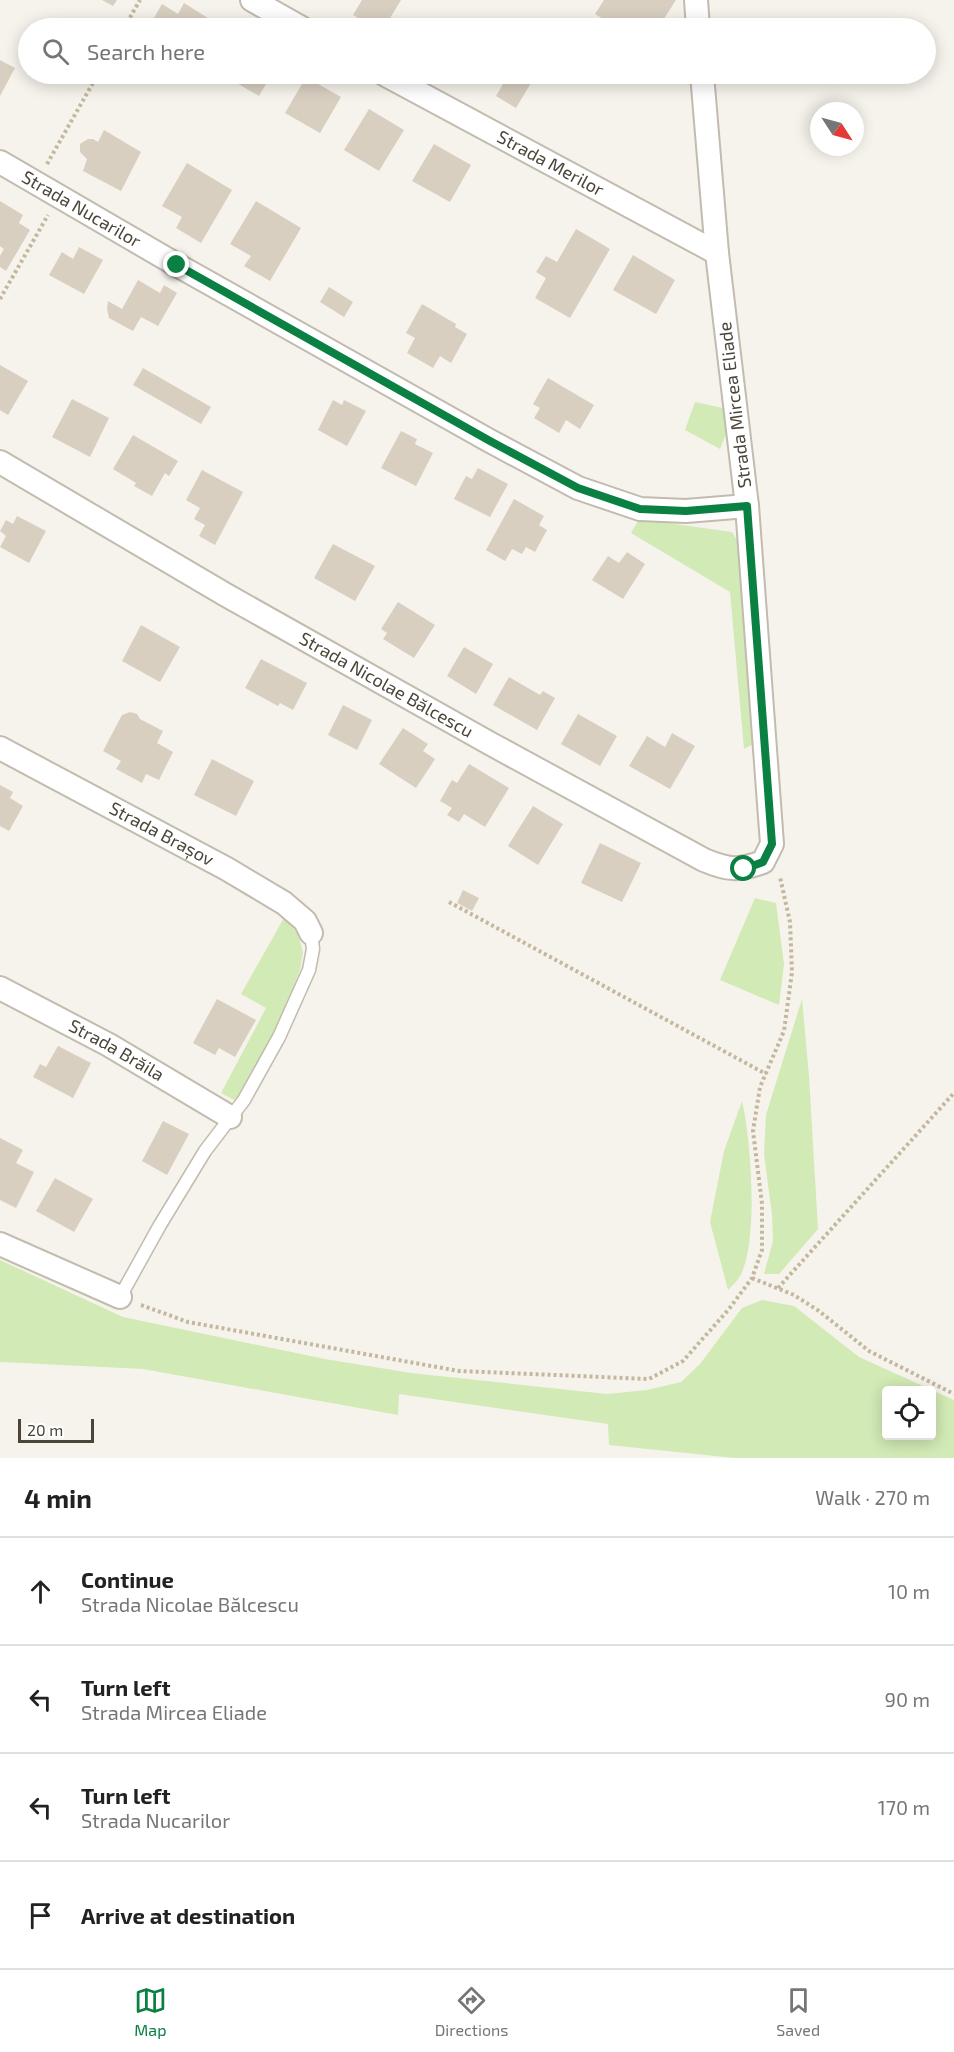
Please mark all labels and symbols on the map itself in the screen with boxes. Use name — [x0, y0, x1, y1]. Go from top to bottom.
north arrow — [810, 102, 864, 156]
street label: Strada Merilor — [494, 125, 608, 200]
street label: Strada Nucarilor — [18, 165, 145, 252]
route end — [163, 251, 189, 277]
street label: Strada Mircea Eliade — [713, 321, 755, 490]
street label: Strada Nicolae Bălcescu — [296, 627, 478, 742]
street label: Strada Brașov — [106, 796, 218, 870]
route start — [730, 855, 756, 881]
street label: Strada Brăila — [65, 1014, 169, 1085]
scale bar — [18, 1416, 94, 1444]

